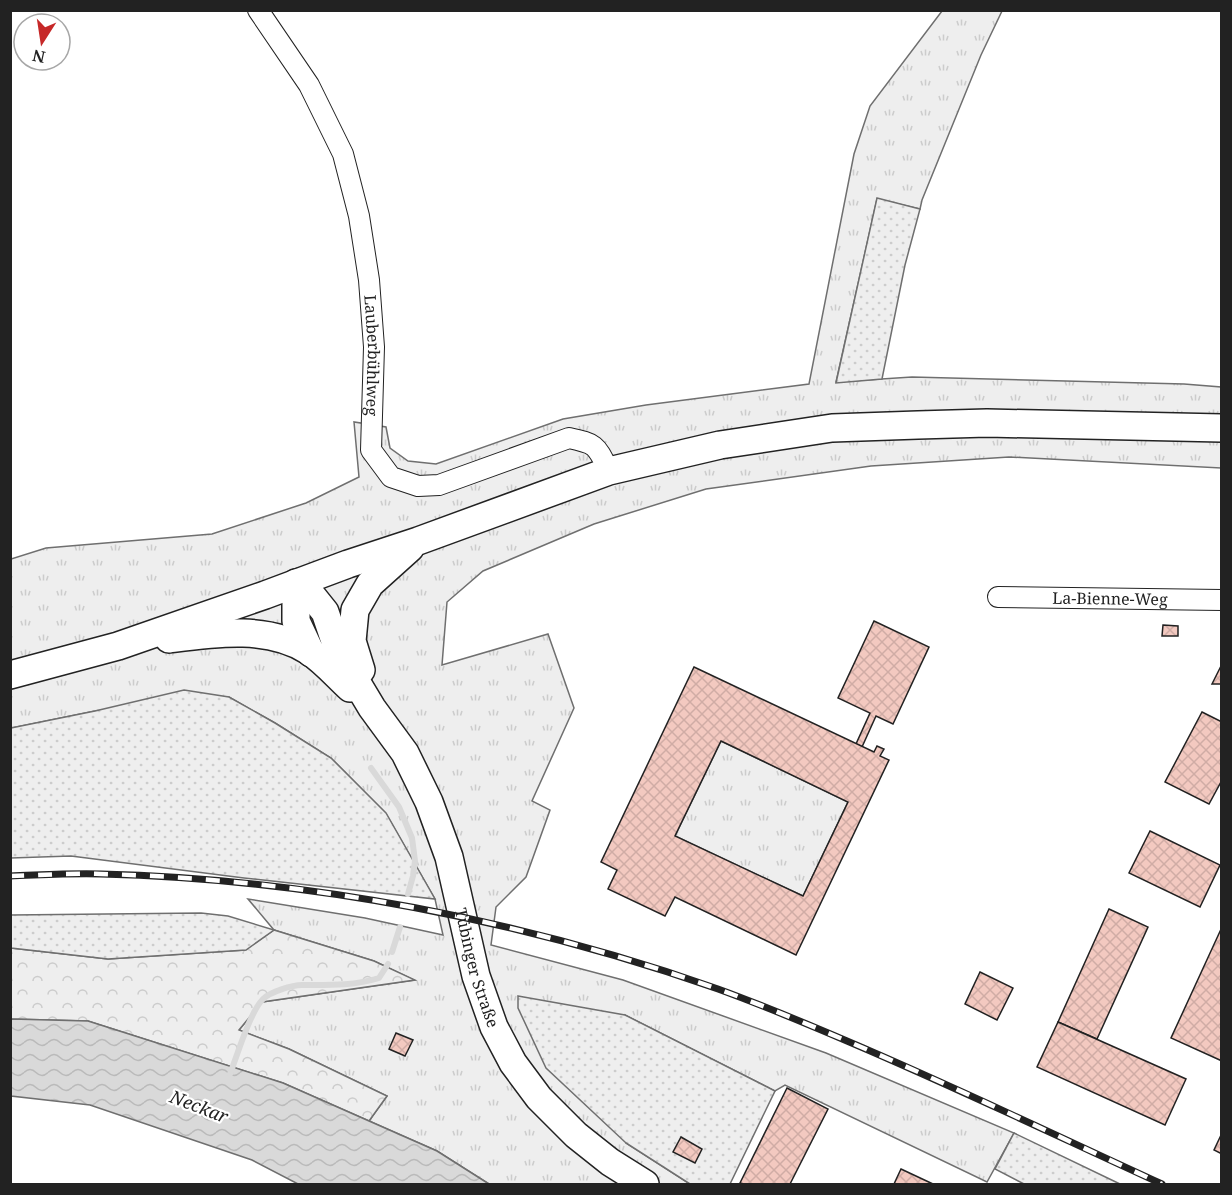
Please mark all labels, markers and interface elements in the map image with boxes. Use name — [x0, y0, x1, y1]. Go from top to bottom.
north arrow — [12, 12, 72, 72]
text: N — [30, 45, 47, 69]
street label: Lauberbühlweg — [359, 294, 385, 417]
street label: La-Bienne-Weg — [1052, 587, 1168, 610]
street label: Tübinger Straße — [450, 906, 504, 1031]
water label: Neckar — [166, 1084, 232, 1128]

